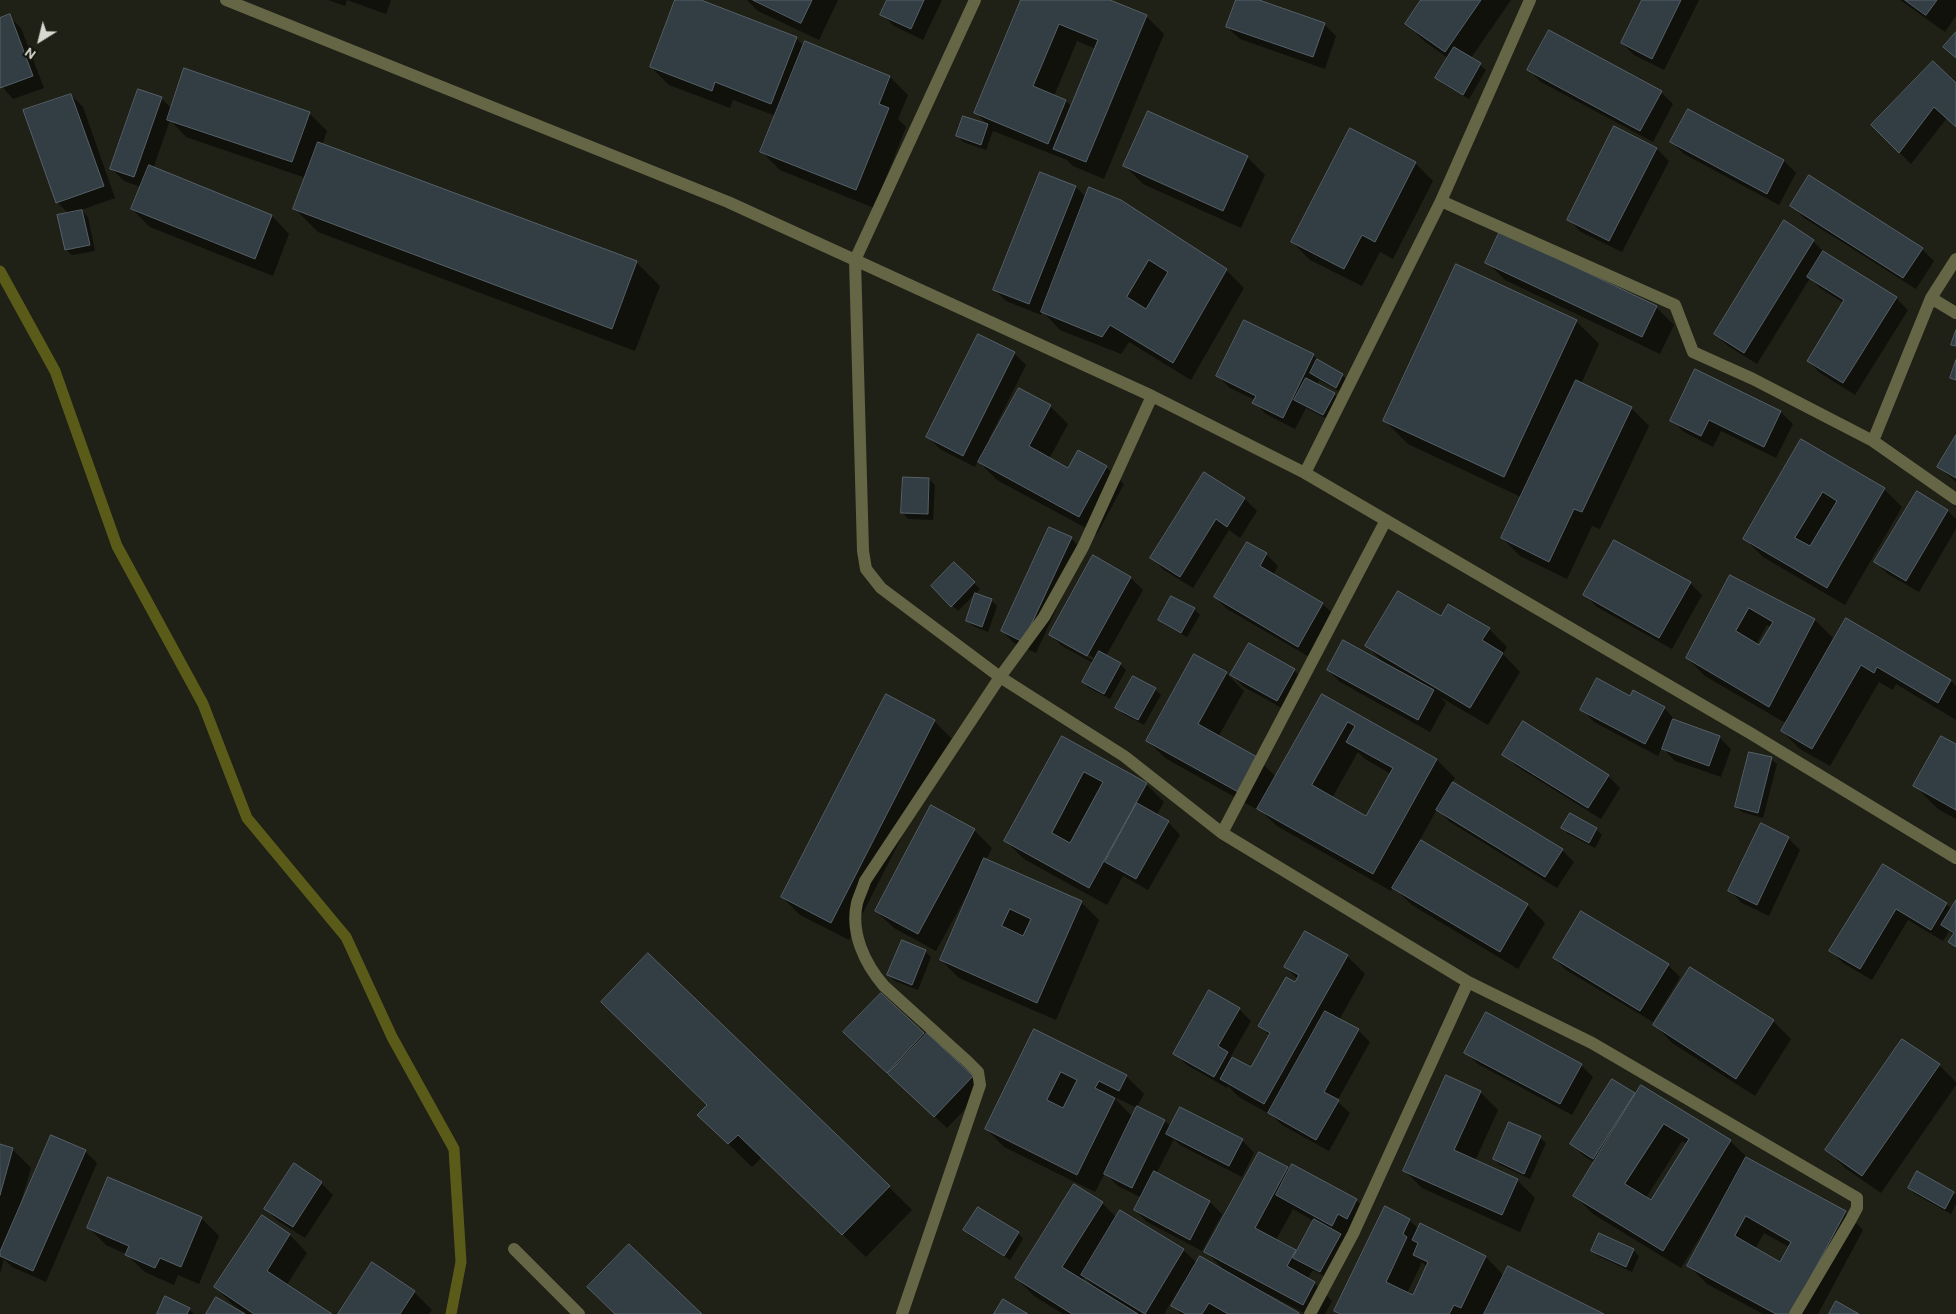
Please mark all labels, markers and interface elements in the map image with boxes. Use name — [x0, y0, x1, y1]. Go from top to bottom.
north arrow — [15, 15, 65, 65]
text: N — [22, 43, 40, 62]

